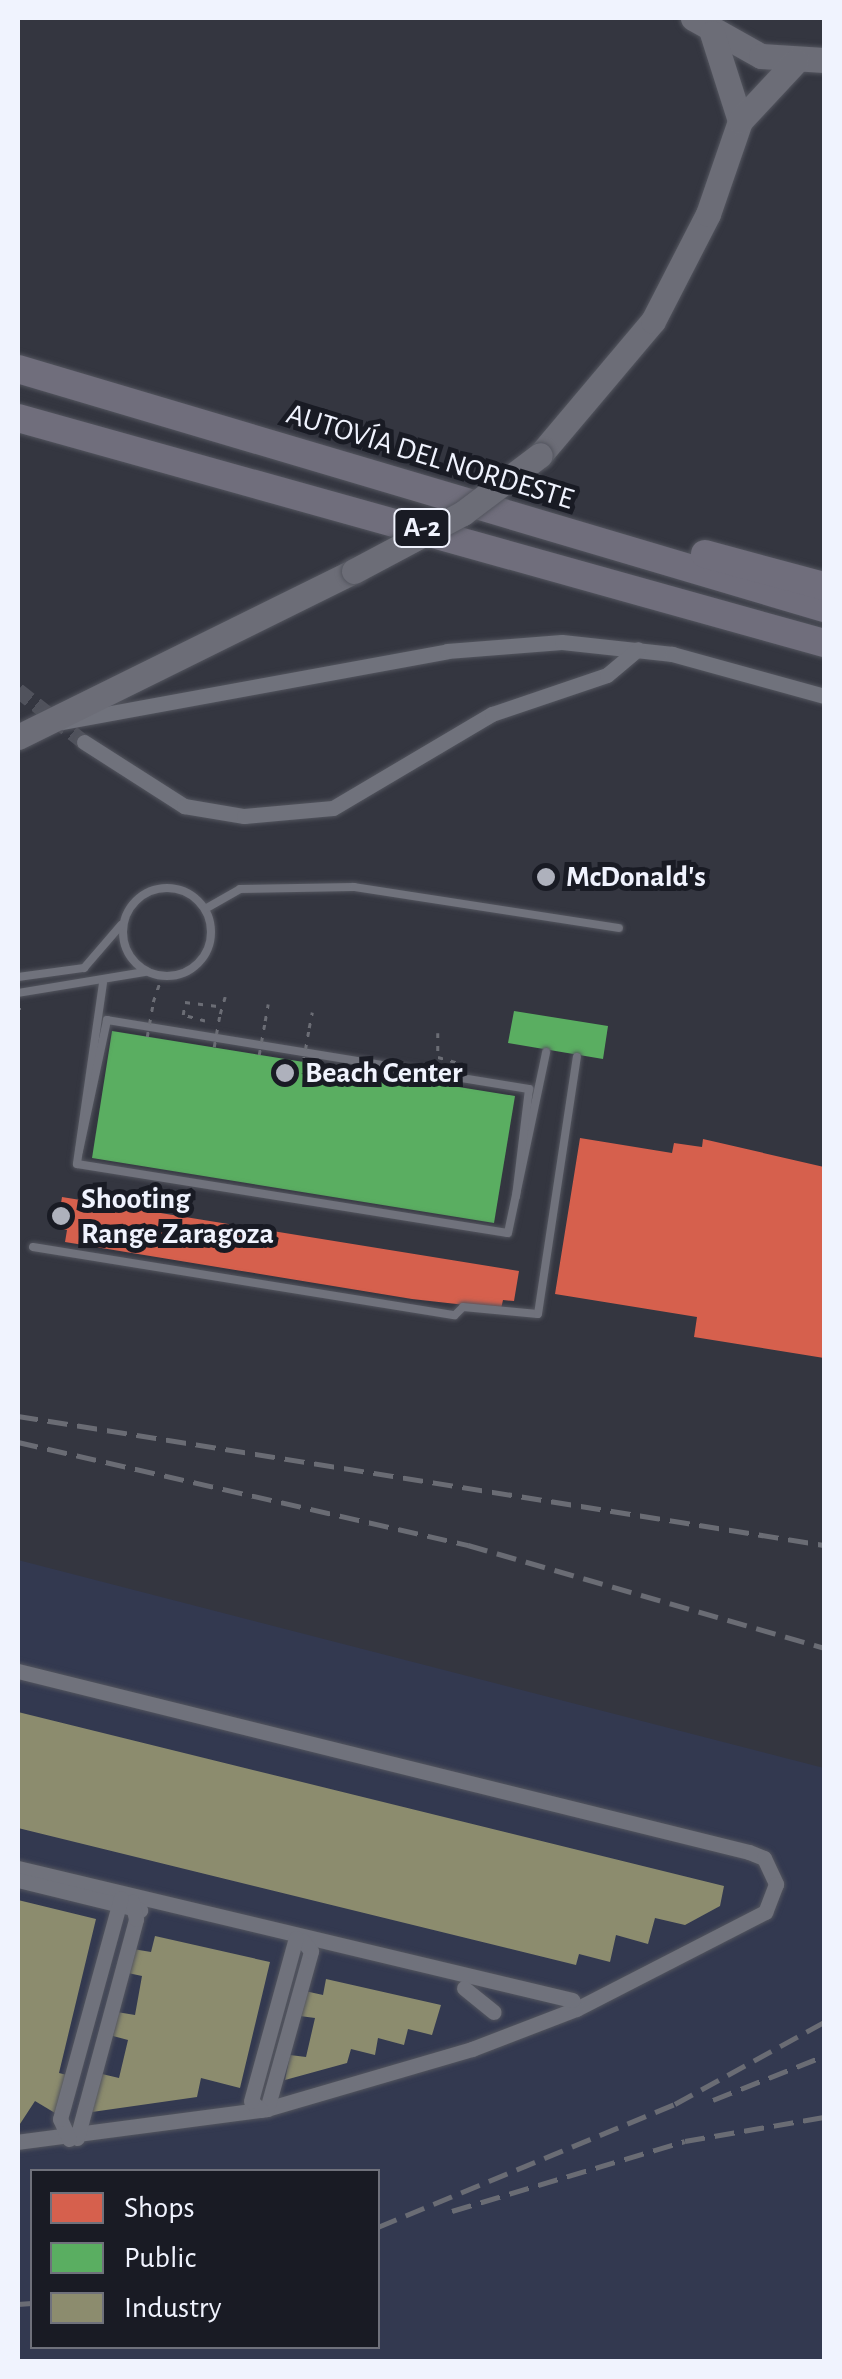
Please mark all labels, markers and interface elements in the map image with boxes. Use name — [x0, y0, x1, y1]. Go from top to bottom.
street label: AUTOVÍA DEL NORDESTE — [282, 396, 578, 518]
road number: A-2 — [392, 505, 452, 551]
place label: McDonald's — [566, 859, 706, 895]
marker: McDonald's — [535, 866, 557, 888]
place label: Beach Center — [305, 1055, 462, 1091]
marker: Beach Center — [274, 1062, 296, 1084]
place label: Shooting Range Zaragoza — [81, 1181, 274, 1252]
marker: Shooting Range Zaragoza — [50, 1205, 72, 1227]
legend — [30, 2169, 380, 2349]
text: Shops — [124, 2193, 195, 2223]
text: Public — [124, 2243, 196, 2273]
text: Industry — [124, 2293, 222, 2323]

